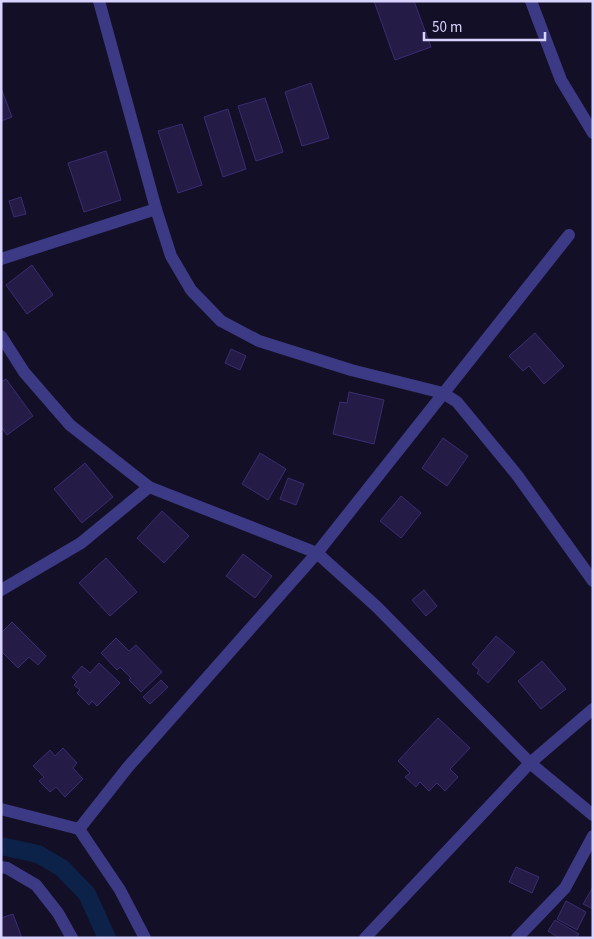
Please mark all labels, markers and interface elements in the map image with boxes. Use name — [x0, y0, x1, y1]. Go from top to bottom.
scale bar — [424, 10, 545, 42]
text: 50 m — [432, 17, 462, 38]

